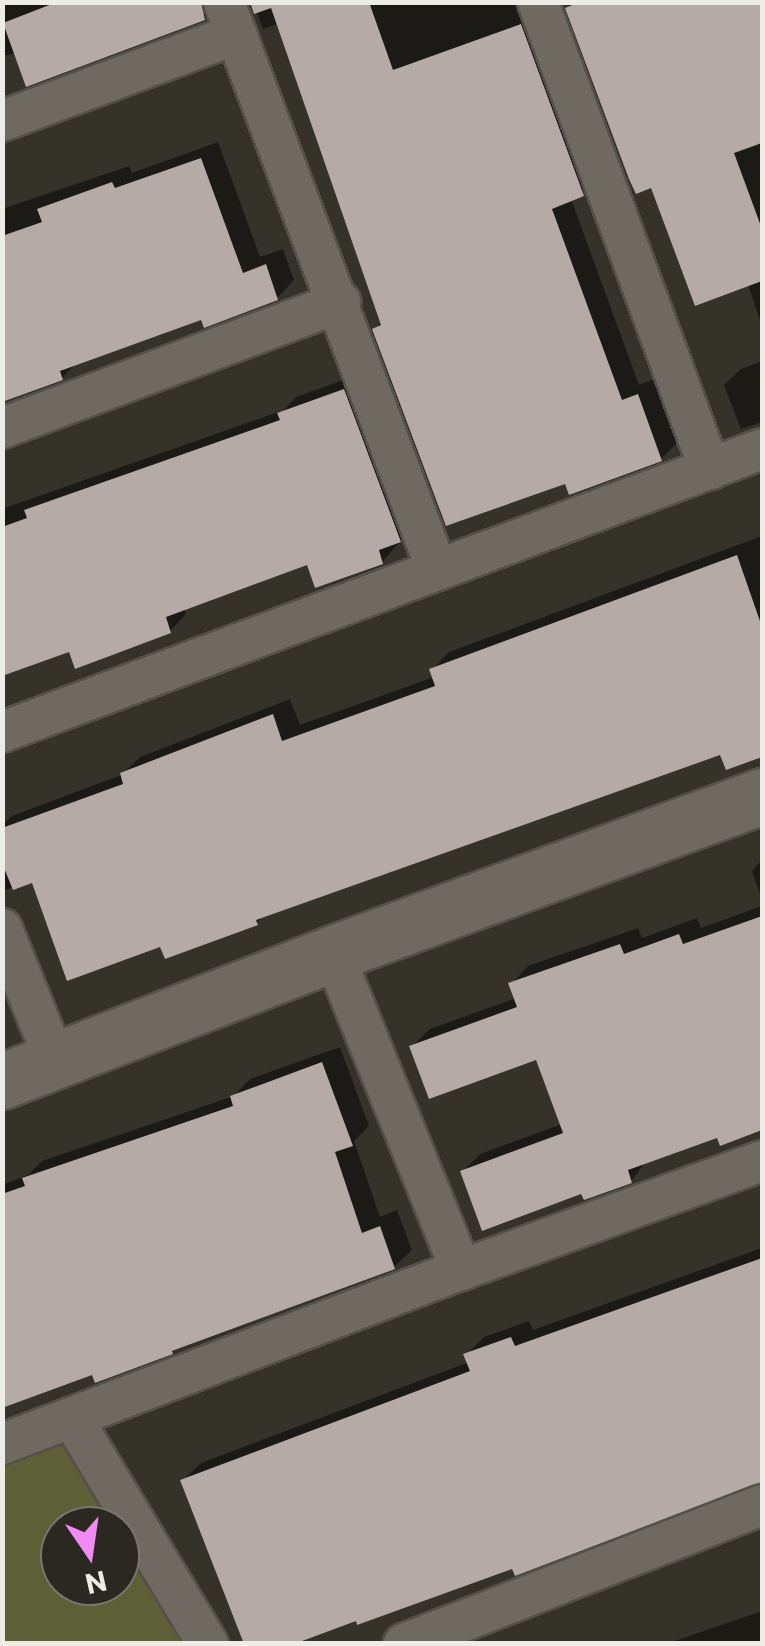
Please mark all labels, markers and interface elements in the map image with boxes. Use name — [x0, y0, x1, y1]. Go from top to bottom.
north arrow — [40, 1506, 140, 1606]
text: N — [82, 1564, 110, 1602]

